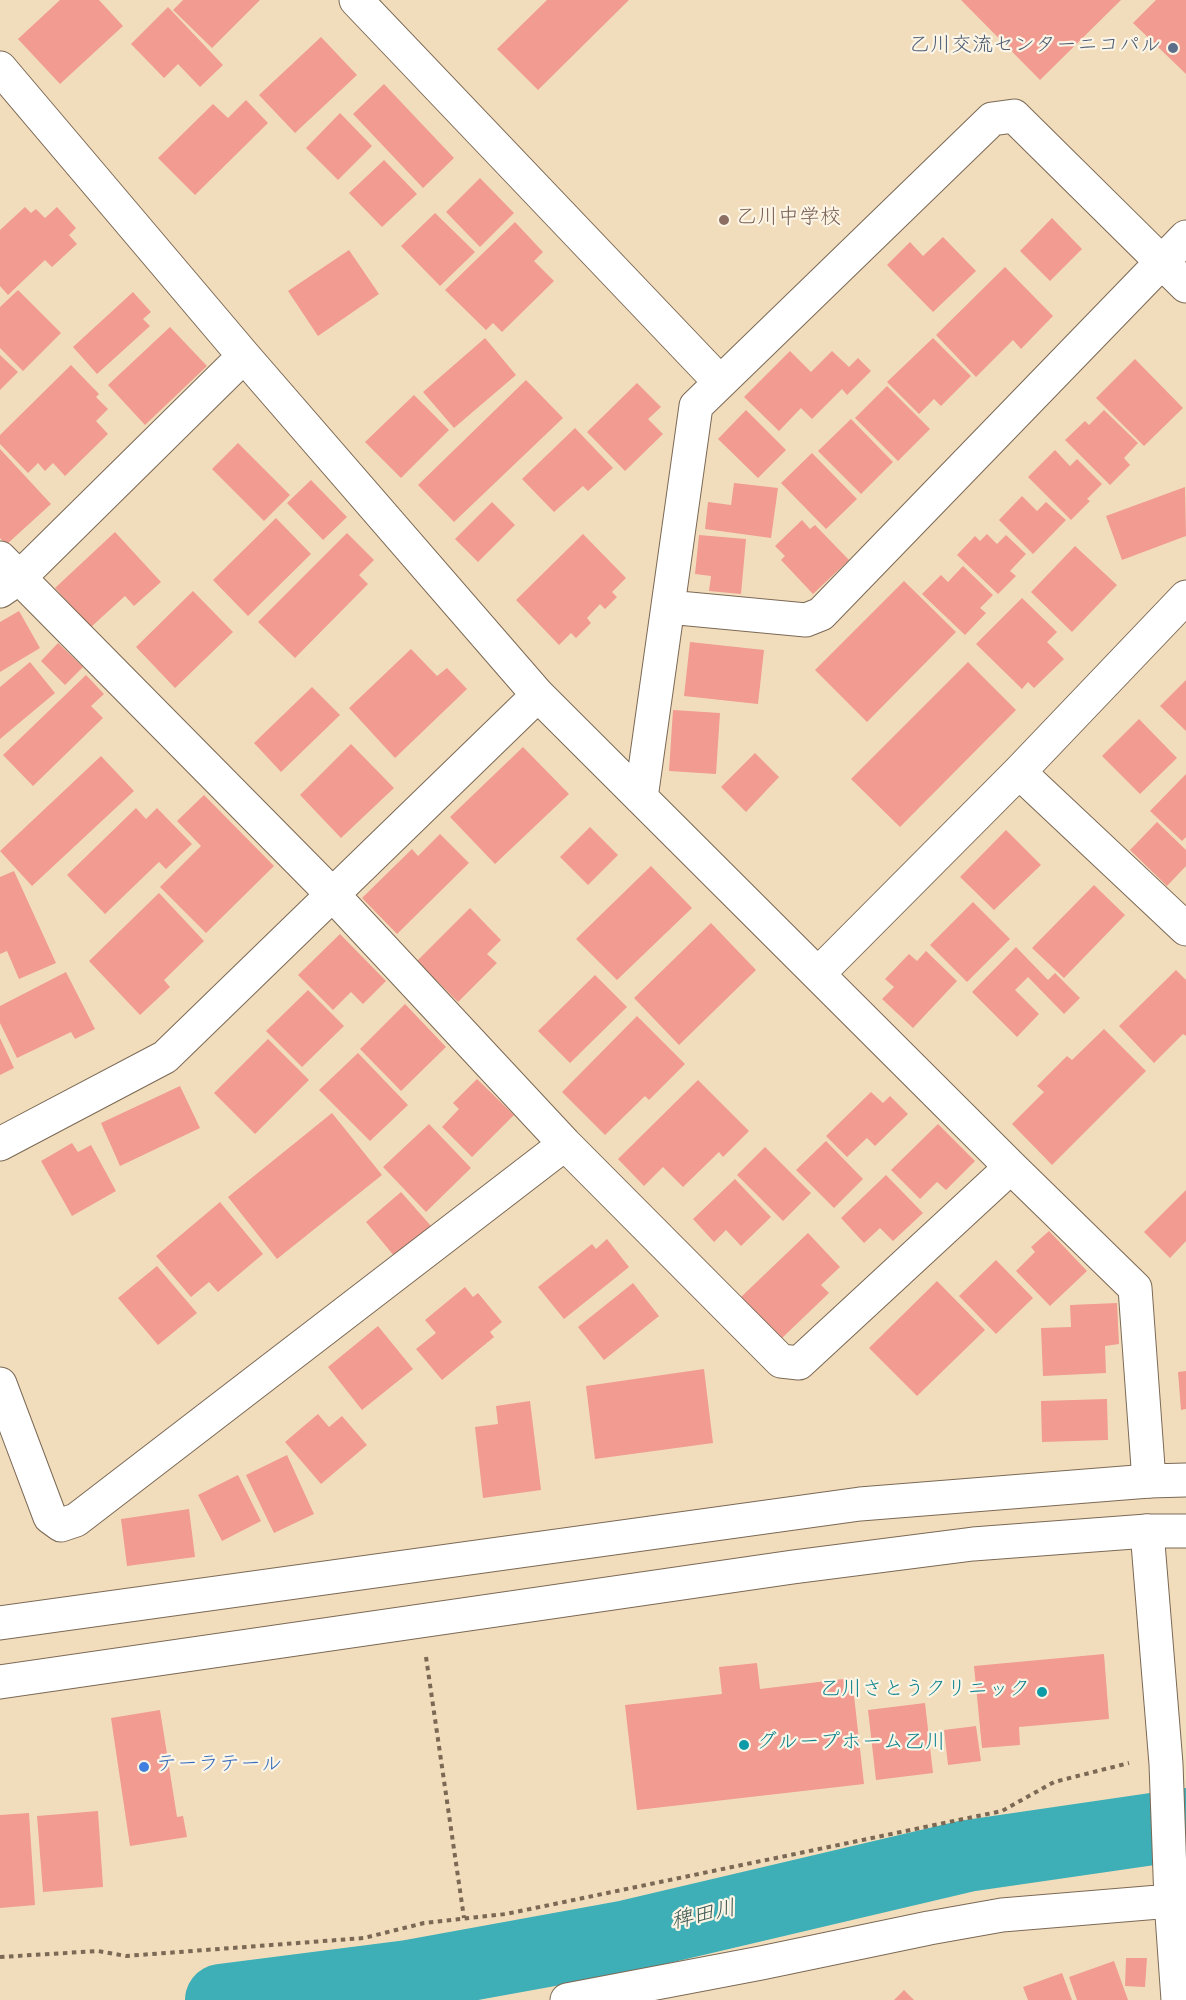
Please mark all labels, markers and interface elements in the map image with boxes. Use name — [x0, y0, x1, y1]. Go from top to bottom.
place label: 乙川交流センターニコパル — [909, 35, 1161, 61]
marker: 乙川交流センターニコパル — [1166, 41, 1180, 55]
place label: 乙川中学校 — [736, 207, 841, 233]
marker: 乙川中学校 — [717, 213, 731, 227]
place label: 乙川さとうクリニック — [820, 1679, 1030, 1705]
marker: 乙川さとうクリニック — [1035, 1685, 1049, 1699]
place label: グループホーム乙川 — [756, 1732, 946, 1758]
marker: グループホーム乙川 — [737, 1738, 751, 1752]
place label: テーラテール — [156, 1754, 282, 1780]
marker: テーラテール — [137, 1760, 151, 1774]
water label: 稗田川 — [669, 1898, 739, 1938]

